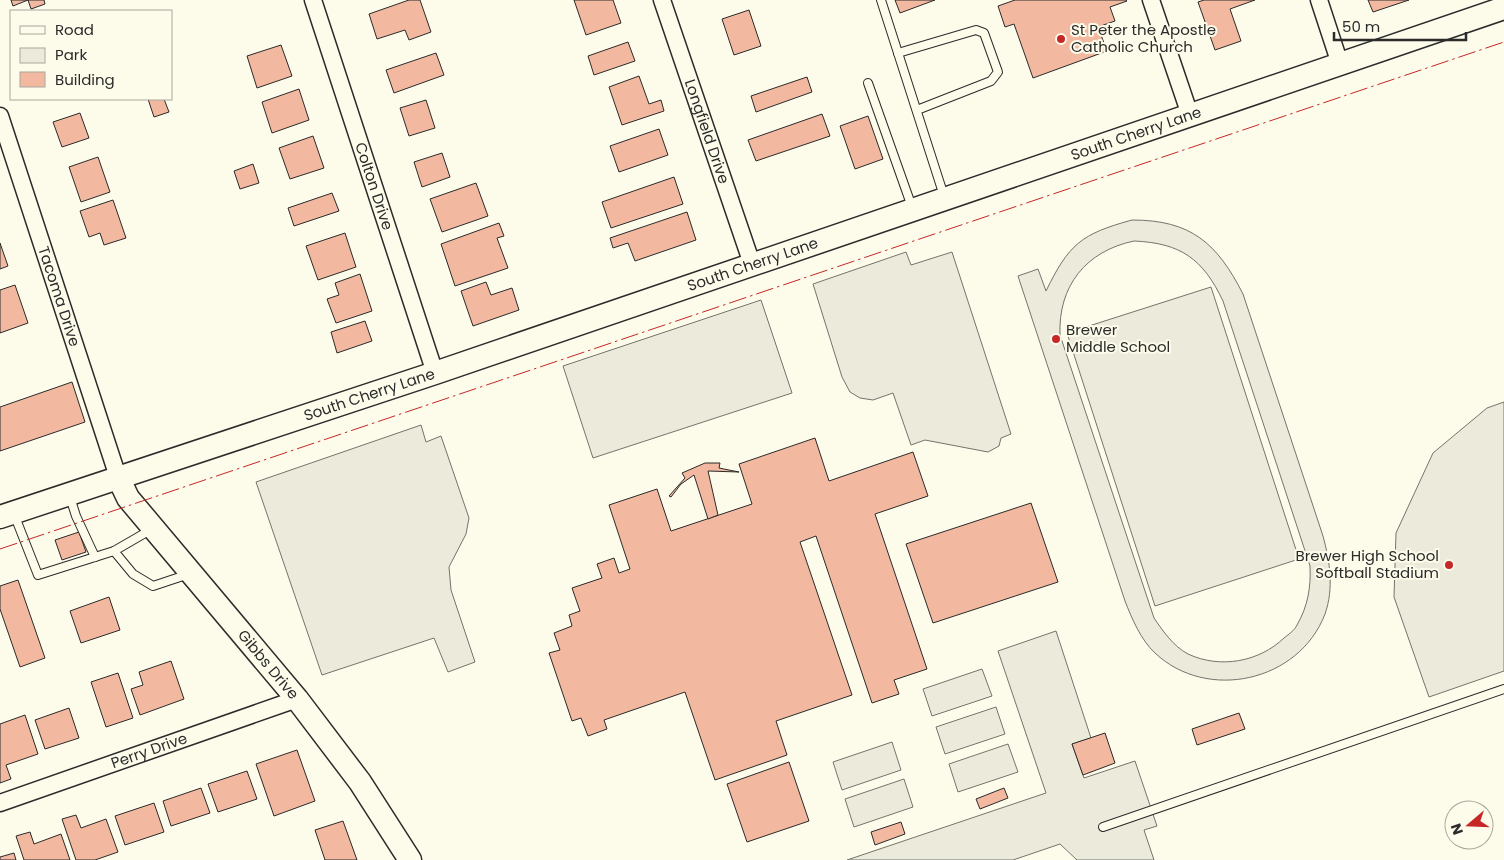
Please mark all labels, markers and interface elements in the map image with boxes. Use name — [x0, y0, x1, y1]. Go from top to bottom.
legend — [10, 10, 172, 100]
scale bar — [1334, 10, 1466, 42]
text: 50 m — [1342, 16, 1380, 37]
text: Road — [55, 19, 94, 40]
place label: St Peter the Apostle Catholic Church — [1071, 19, 1216, 57]
marker: St Peter the Apostle Catholic Church — [1055, 33, 1067, 45]
text: Park — [55, 44, 87, 65]
text: Building — [55, 69, 115, 90]
street label: Longfield Drive — [680, 76, 735, 187]
street label: South Cherry Lane — [1068, 101, 1204, 165]
street label: Colton Drive — [350, 139, 399, 233]
street label: South Cherry Lane — [684, 232, 821, 296]
street label: Tacoma Drive — [33, 244, 86, 349]
place label: Brewer Middle School — [1066, 319, 1170, 357]
marker: Brewer Middle School — [1050, 333, 1062, 345]
street label: South Cherry Lane — [301, 363, 437, 426]
place label: Brewer High School Softball Stadium — [1295, 545, 1439, 583]
marker: Brewer High School Softball Stadium — [1443, 559, 1455, 571]
street label: Gibbs Drive — [233, 625, 304, 704]
street label: Perry Drive — [108, 727, 190, 773]
north arrow — [1444, 800, 1494, 850]
text: N — [1446, 821, 1468, 837]

